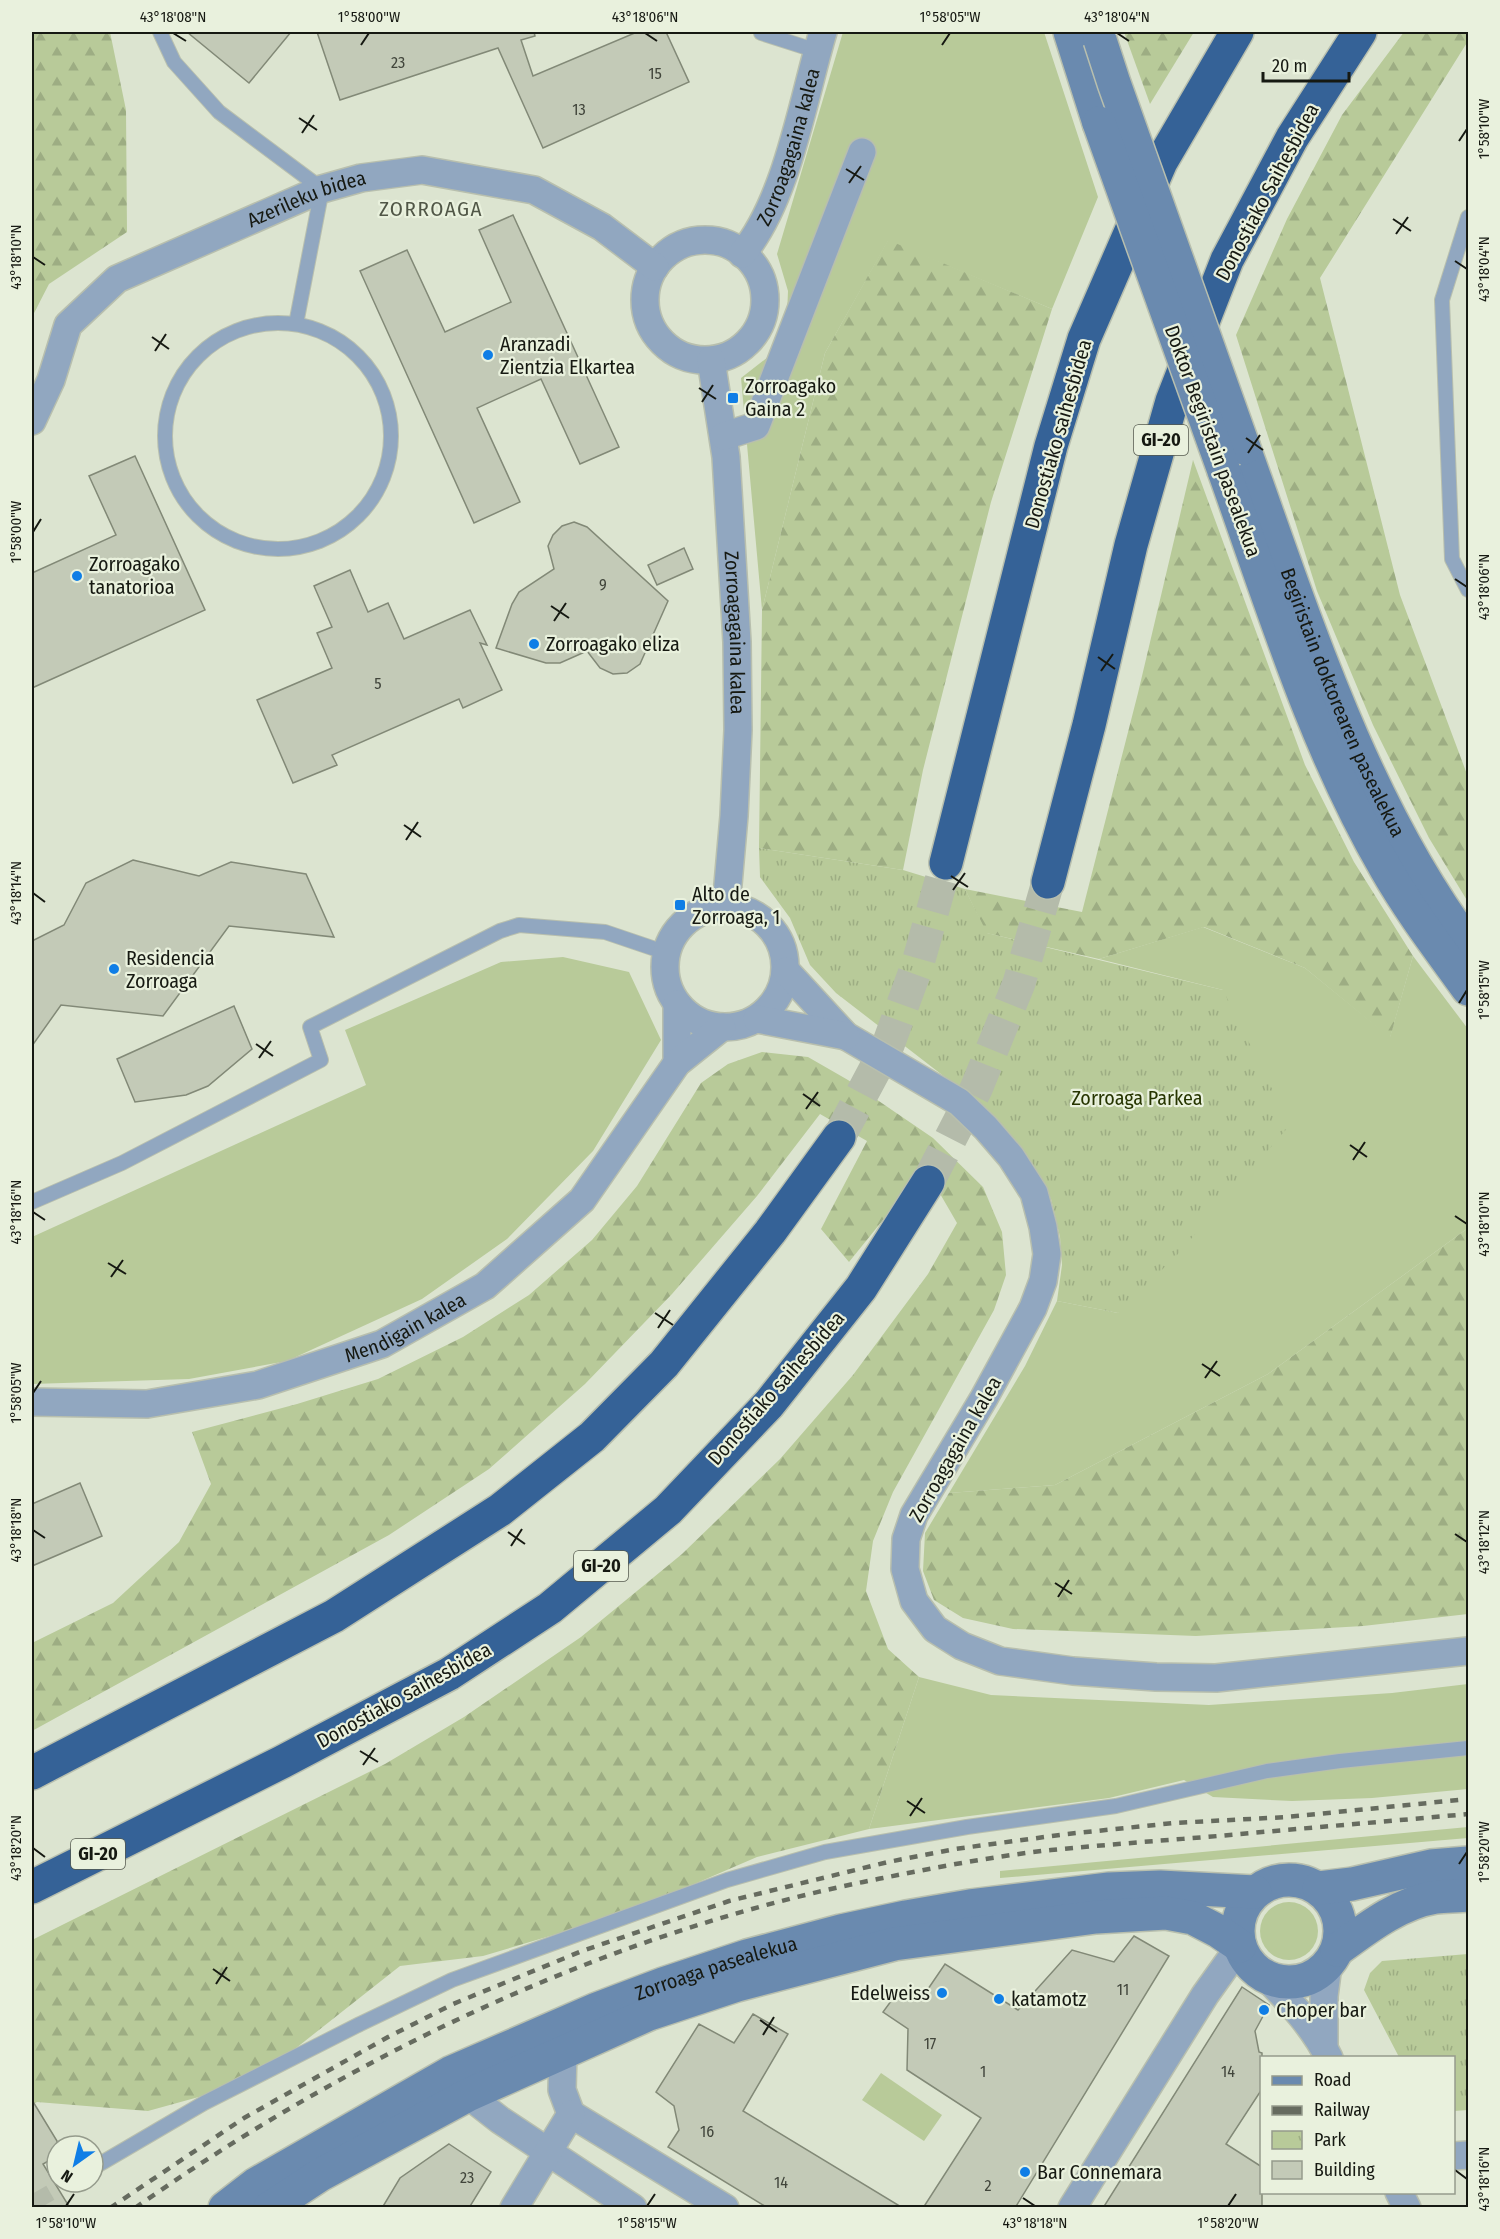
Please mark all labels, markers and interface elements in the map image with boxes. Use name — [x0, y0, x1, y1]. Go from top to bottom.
text: 43°18'08"N — [140, 8, 206, 26]
text: 1°58'00"W — [338, 8, 400, 26]
text: 43°18'06"N — [612, 8, 678, 26]
text: 1°58'05"W — [919, 8, 981, 26]
text: 43°18'04"N — [1084, 8, 1150, 26]
scale bar — [1263, 45, 1348, 83]
house number: 23 — [391, 53, 405, 72]
text: 20 m — [1272, 55, 1307, 77]
house number: 15 — [648, 64, 662, 83]
street label: Zorroagagaina kalea — [751, 66, 825, 230]
street label: Donostiako Saihesbidea — [1210, 99, 1324, 285]
text: 1°58'10"W — [1475, 99, 1493, 159]
house number: 13 — [572, 100, 586, 119]
street label: Azerileku bidea — [243, 165, 369, 232]
district label: ZORROAGA — [379, 196, 483, 222]
text: 43°18'10"N — [7, 224, 25, 290]
text: 43°18'04"N — [1475, 236, 1493, 302]
street label: Doktor Begiristain pasealekua — [1160, 322, 1266, 560]
place label: Aranzadi Zientzia Elkartea — [500, 332, 635, 379]
street label: Donostiako saihesbidea — [1020, 337, 1096, 531]
marker: Aranzadi Zientzia Elkartea — [481, 348, 495, 362]
place label: Zorroagako Gaina 2 — [745, 374, 836, 421]
marker: Zorroagako Gaina 2 — [726, 391, 740, 405]
road number: GI-20 — [1134, 425, 1188, 455]
text: 1°58'00"W — [7, 501, 25, 563]
street label: Zorroagagaina kalea — [720, 550, 750, 715]
place label: Zorroagako tanatorioa — [89, 552, 180, 599]
text: 43°18'06"N — [1475, 554, 1493, 620]
street label: Begiristain doktorearen pasealekua — [1275, 565, 1410, 841]
marker: Zorroagako tanatorioa — [70, 569, 84, 583]
house number: 9 — [599, 575, 607, 594]
place label: Zorroagako eliza — [546, 632, 680, 656]
marker: Zorroagako eliza — [527, 637, 541, 651]
house number: 5 — [374, 674, 382, 693]
text: 43°18'14"N — [7, 861, 25, 925]
place label: Alto de Zorroaga, 1 — [692, 882, 780, 929]
marker: Alto de Zorroaga, 1 — [673, 898, 687, 912]
place label: Residencia Zorroaga — [126, 946, 215, 993]
text: 1°58'15"W — [1475, 960, 1493, 1020]
marker: Residencia Zorroaga — [107, 962, 121, 976]
park label: Zorroaga Parkea — [1071, 1086, 1203, 1110]
text: 43°18'16"N — [7, 1180, 25, 1244]
text: 43°18'10"N — [1475, 1191, 1493, 1257]
street label: Mendigain kalea — [341, 1287, 470, 1368]
street label: Donostiako saihesbidea — [703, 1306, 849, 1470]
text: 1°58'05"W — [7, 1362, 25, 1424]
street label: Zorroagagaina kalea — [904, 1372, 1006, 1526]
text: 43°18'18"N — [7, 1498, 25, 1562]
text: 43°18'12"N — [1475, 1510, 1493, 1574]
road number: GI-20 — [574, 1551, 628, 1581]
street label: Donostiako saihesbidea — [313, 1637, 495, 1753]
text: 43°18'20"N — [7, 1815, 25, 1881]
text: 1°58'20"W — [1475, 1821, 1493, 1883]
road number: GI-20 — [71, 1839, 125, 1869]
street label: Zorroaga pasealekua — [632, 1931, 800, 2006]
house number: 11 — [1117, 1980, 1129, 1999]
place label: Edelweiss — [850, 1981, 930, 2005]
marker: Edelweiss — [935, 1986, 949, 2000]
place label: katamotz — [1011, 1987, 1086, 2011]
marker: katamotz — [992, 1992, 1006, 2006]
place label: Choper bar — [1276, 1998, 1366, 2022]
marker: Choper bar — [1257, 2003, 1271, 2017]
house number: 17 — [924, 2034, 937, 2053]
legend — [1260, 2056, 1455, 2194]
house number: 1 — [980, 2062, 986, 2081]
house number: 14 — [1221, 2062, 1235, 2081]
text: Road — [1314, 2069, 1351, 2091]
text: Railway — [1314, 2099, 1370, 2121]
house number: 16 — [700, 2122, 714, 2141]
text: Park — [1314, 2129, 1347, 2151]
north arrow — [45, 2134, 105, 2194]
text: 43°18'16"N — [1475, 2147, 1493, 2211]
text: Building — [1314, 2159, 1375, 2181]
place label: Bar Connemara — [1037, 2160, 1162, 2184]
text: N — [58, 2165, 76, 2187]
marker: Bar Connemara — [1018, 2165, 1032, 2179]
house number: 23 — [460, 2168, 474, 2187]
house number: 14 — [774, 2173, 788, 2192]
house number: 2 — [984, 2176, 992, 2195]
text: 1°58'10"W — [36, 2214, 96, 2232]
text: 1°58'15"W — [617, 2214, 677, 2232]
text: 43°18'18"N — [1003, 2214, 1067, 2232]
text: 1°58'20"W — [1197, 2214, 1259, 2232]

